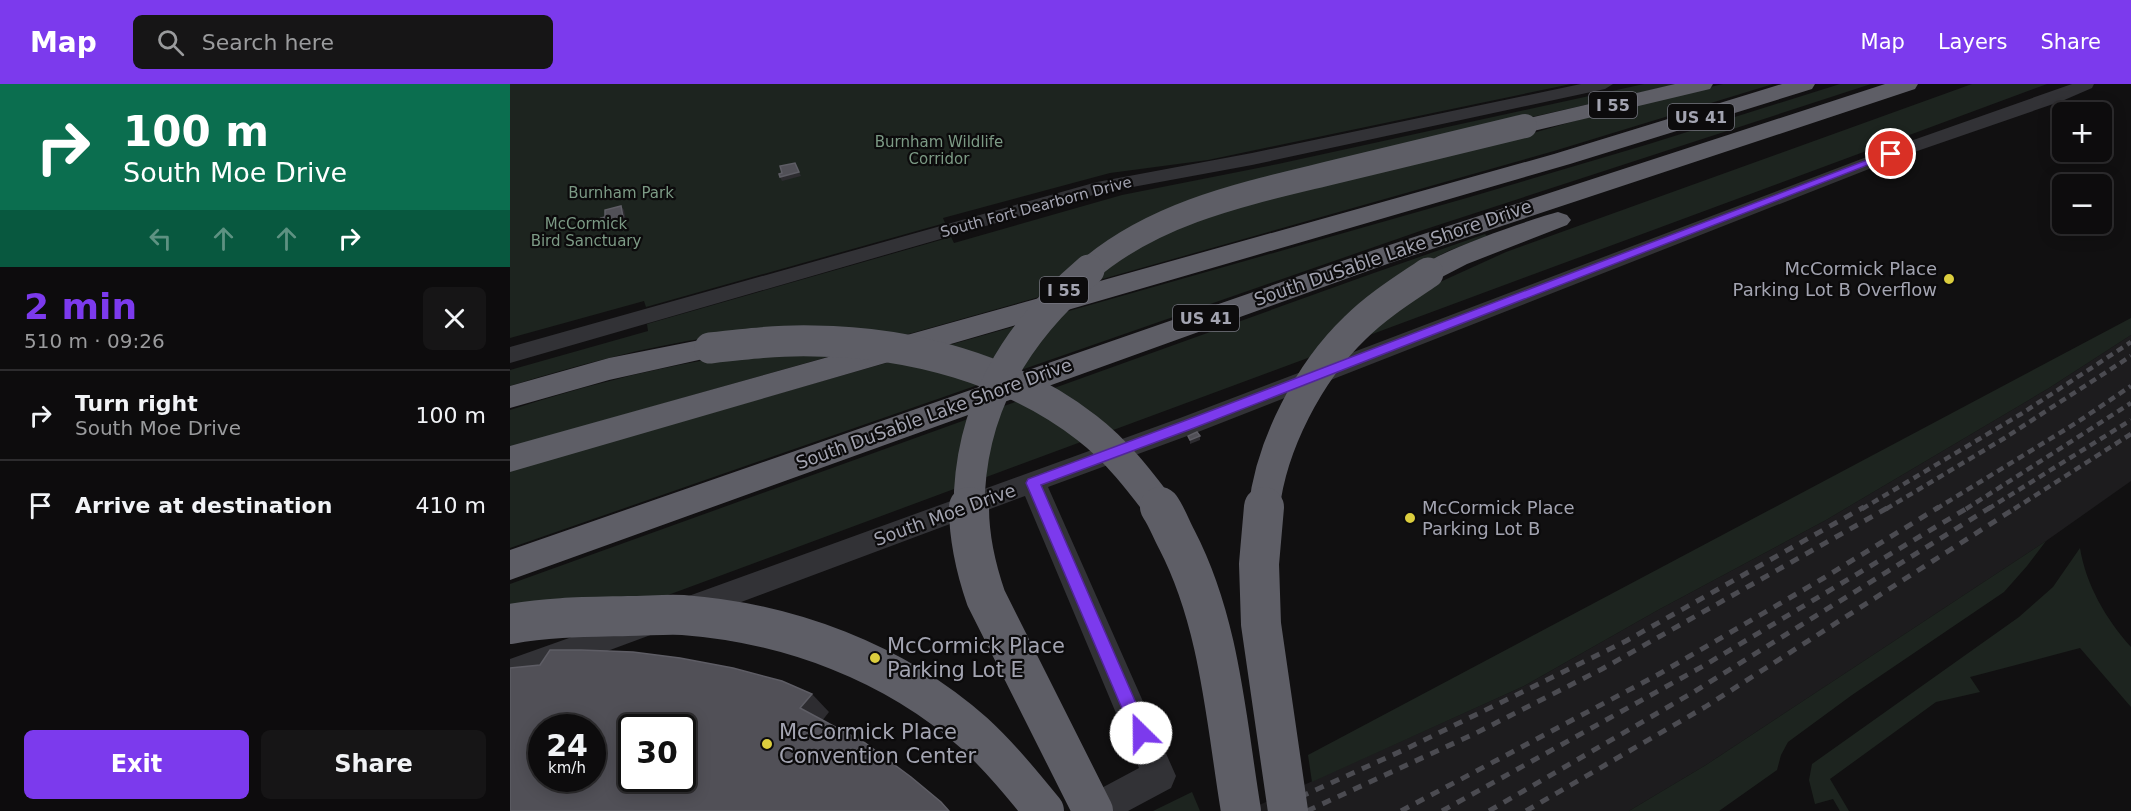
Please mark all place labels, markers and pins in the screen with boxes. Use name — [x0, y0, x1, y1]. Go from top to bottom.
pin — [1865, 128, 1916, 179]
place label: McCormick Place Parking Lot B Overflow — [1733, 258, 1937, 300]
marker: McCormick Place Parking Lot B Overflow — [1942, 272, 1956, 286]
place label: McCormick Place Parking Lot B — [1422, 497, 1575, 539]
marker: McCormick Place Parking Lot B — [1403, 511, 1417, 525]
place label: McCormick Place Parking Lot E — [887, 634, 1065, 682]
marker: McCormick Place Parking Lot E — [868, 651, 882, 665]
place label: McCormick Place Convention Center — [779, 720, 976, 768]
marker: McCormick Place Convention Center — [760, 737, 774, 751]

